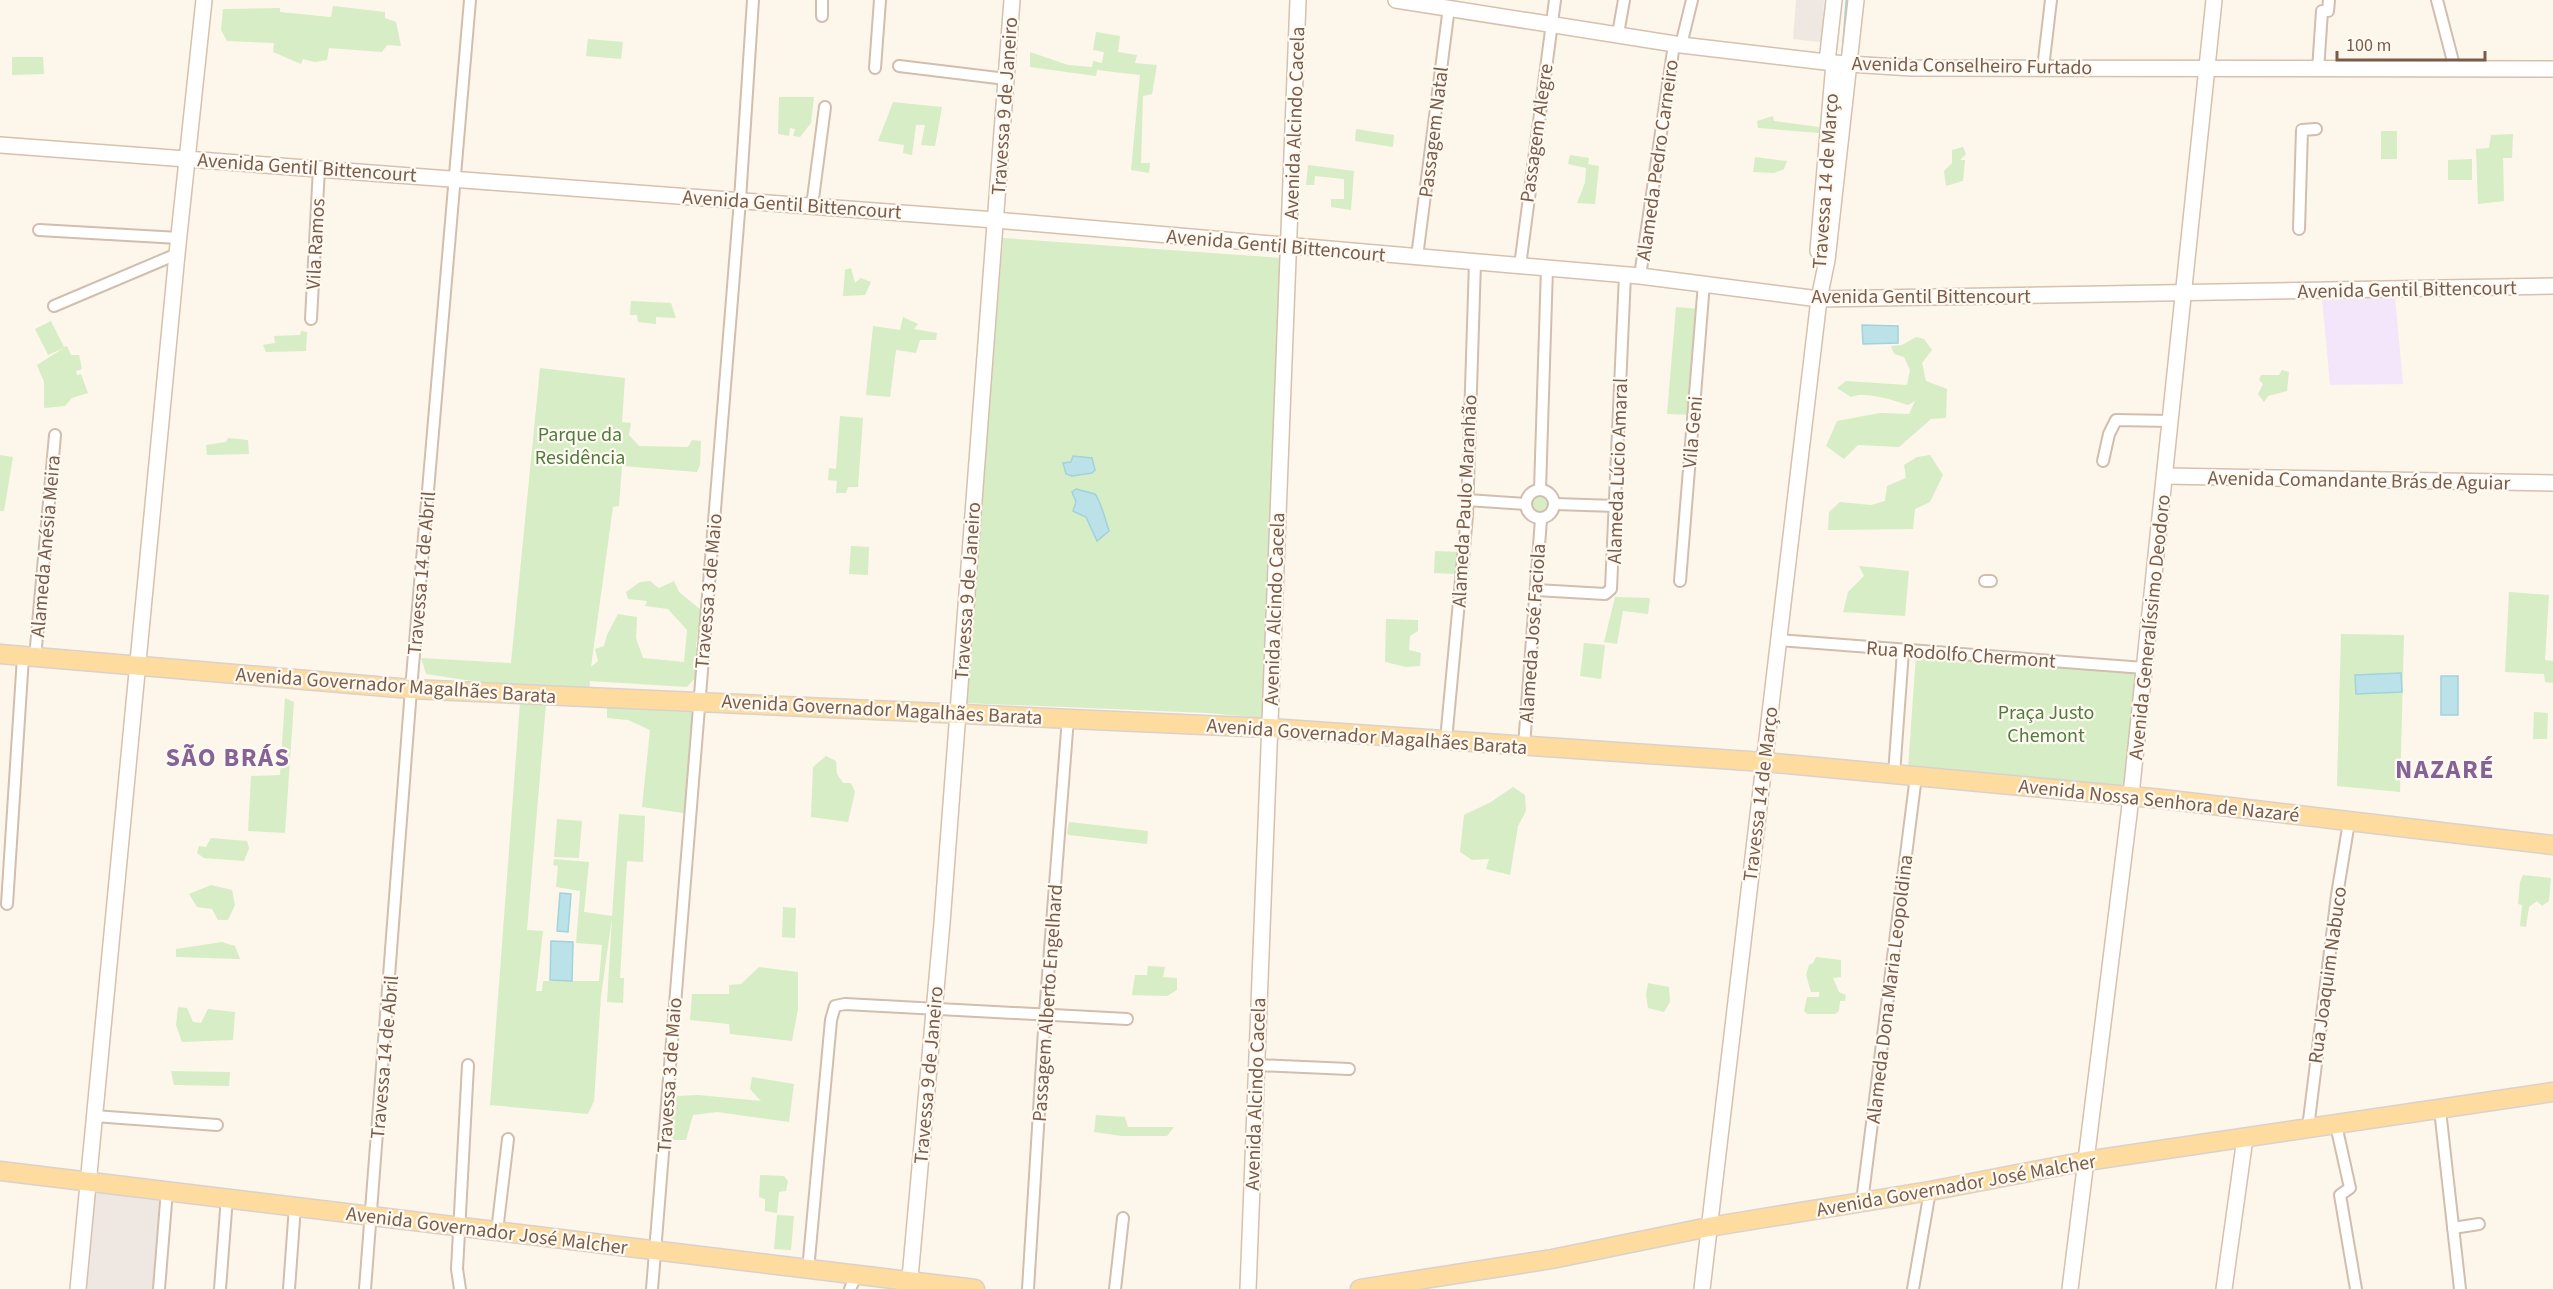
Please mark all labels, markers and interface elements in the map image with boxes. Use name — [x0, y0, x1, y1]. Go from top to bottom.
street label: Travessa 9 de Janeiro — [985, 16, 1025, 196]
scale bar — [2337, 24, 2486, 62]
street label: Avenida Alcindo Cacela — [1278, 26, 1312, 220]
text: 100 m — [2346, 33, 2391, 58]
street label: Avenida Conselheiro Furtado — [1851, 50, 2092, 82]
street label: Alameda Pedro Carneiro — [1630, 58, 1686, 263]
street label: Passagem Alegre — [1513, 62, 1561, 204]
street label: Passagem Natal — [1412, 65, 1456, 199]
street label: Travessa 14 de Março — [1806, 92, 1846, 270]
street label: Avenida Gentil Bittencourt — [197, 146, 418, 190]
street label: Avenida Gentil Bittencourt — [682, 183, 903, 227]
street label: Vila Ramos — [300, 198, 332, 290]
street label: Avenida Gentil Bittencourt — [1165, 222, 1387, 270]
street label: Avenida Gentil Bittencourt — [2297, 274, 2517, 306]
street label: Avenida Gentil Bittencourt — [1811, 283, 2031, 311]
street label: Alameda Lúcio Amaral — [1601, 378, 1635, 565]
street label: Alameda Paulo Maranhão — [1445, 394, 1485, 608]
street label: Vila Geni — [1676, 395, 1710, 469]
park label: Parque da Residência — [535, 421, 625, 472]
street label: Alameda Anésia Meira — [24, 454, 68, 638]
street label: Avenida Comandante Brás de Aguiar — [2207, 464, 2511, 498]
street label: Travessa 14 de Abril — [401, 490, 443, 656]
street label: Avenida Generalíssimo Deodoro — [2122, 493, 2178, 761]
street label: Travessa 9 de Janeiro — [948, 501, 988, 681]
street label: Travessa 3 de Maio — [688, 512, 730, 670]
street label: Avenida Alcindo Cacela — [1258, 512, 1292, 706]
street label: Alameda José Faciola — [1513, 542, 1553, 724]
street label: Rua Rodolfo Chermont — [1865, 634, 2057, 676]
street label: Avenida Governador Magalhães Barata — [235, 661, 557, 711]
street label: Avenida Governador Magalhães Barata — [721, 688, 1043, 732]
park label: Praça Justo Chemont — [1998, 699, 2094, 750]
street label: Travessa 14 de Março — [1736, 705, 1786, 883]
street label: Avenida Governador Magalhães Barata — [1206, 712, 1528, 762]
district label: SÃO BRÁS — [166, 739, 290, 776]
district label: NAZARÉ — [2395, 751, 2495, 788]
street label: Avenida Nossa Senhora de Nazaré — [2017, 772, 2301, 830]
street label: Alameda Dona Maria Leopoldina — [1860, 853, 1920, 1125]
street label: Passagem Alberto Engelhard — [1026, 883, 1070, 1123]
street label: Rua Joaquim Nabuco — [2302, 885, 2354, 1065]
street label: Travessa 14 de Abril — [364, 974, 406, 1140]
street label: Travessa 9 de Janeiro — [907, 985, 951, 1165]
street label: Travessa 3 de Maio — [651, 996, 689, 1154]
street label: Avenida Alcindo Cacela — [1239, 997, 1273, 1191]
street label: Avenida Governador José Malcher — [1814, 1148, 2098, 1224]
street label: Avenida Governador José Malcher — [345, 1200, 629, 1262]

